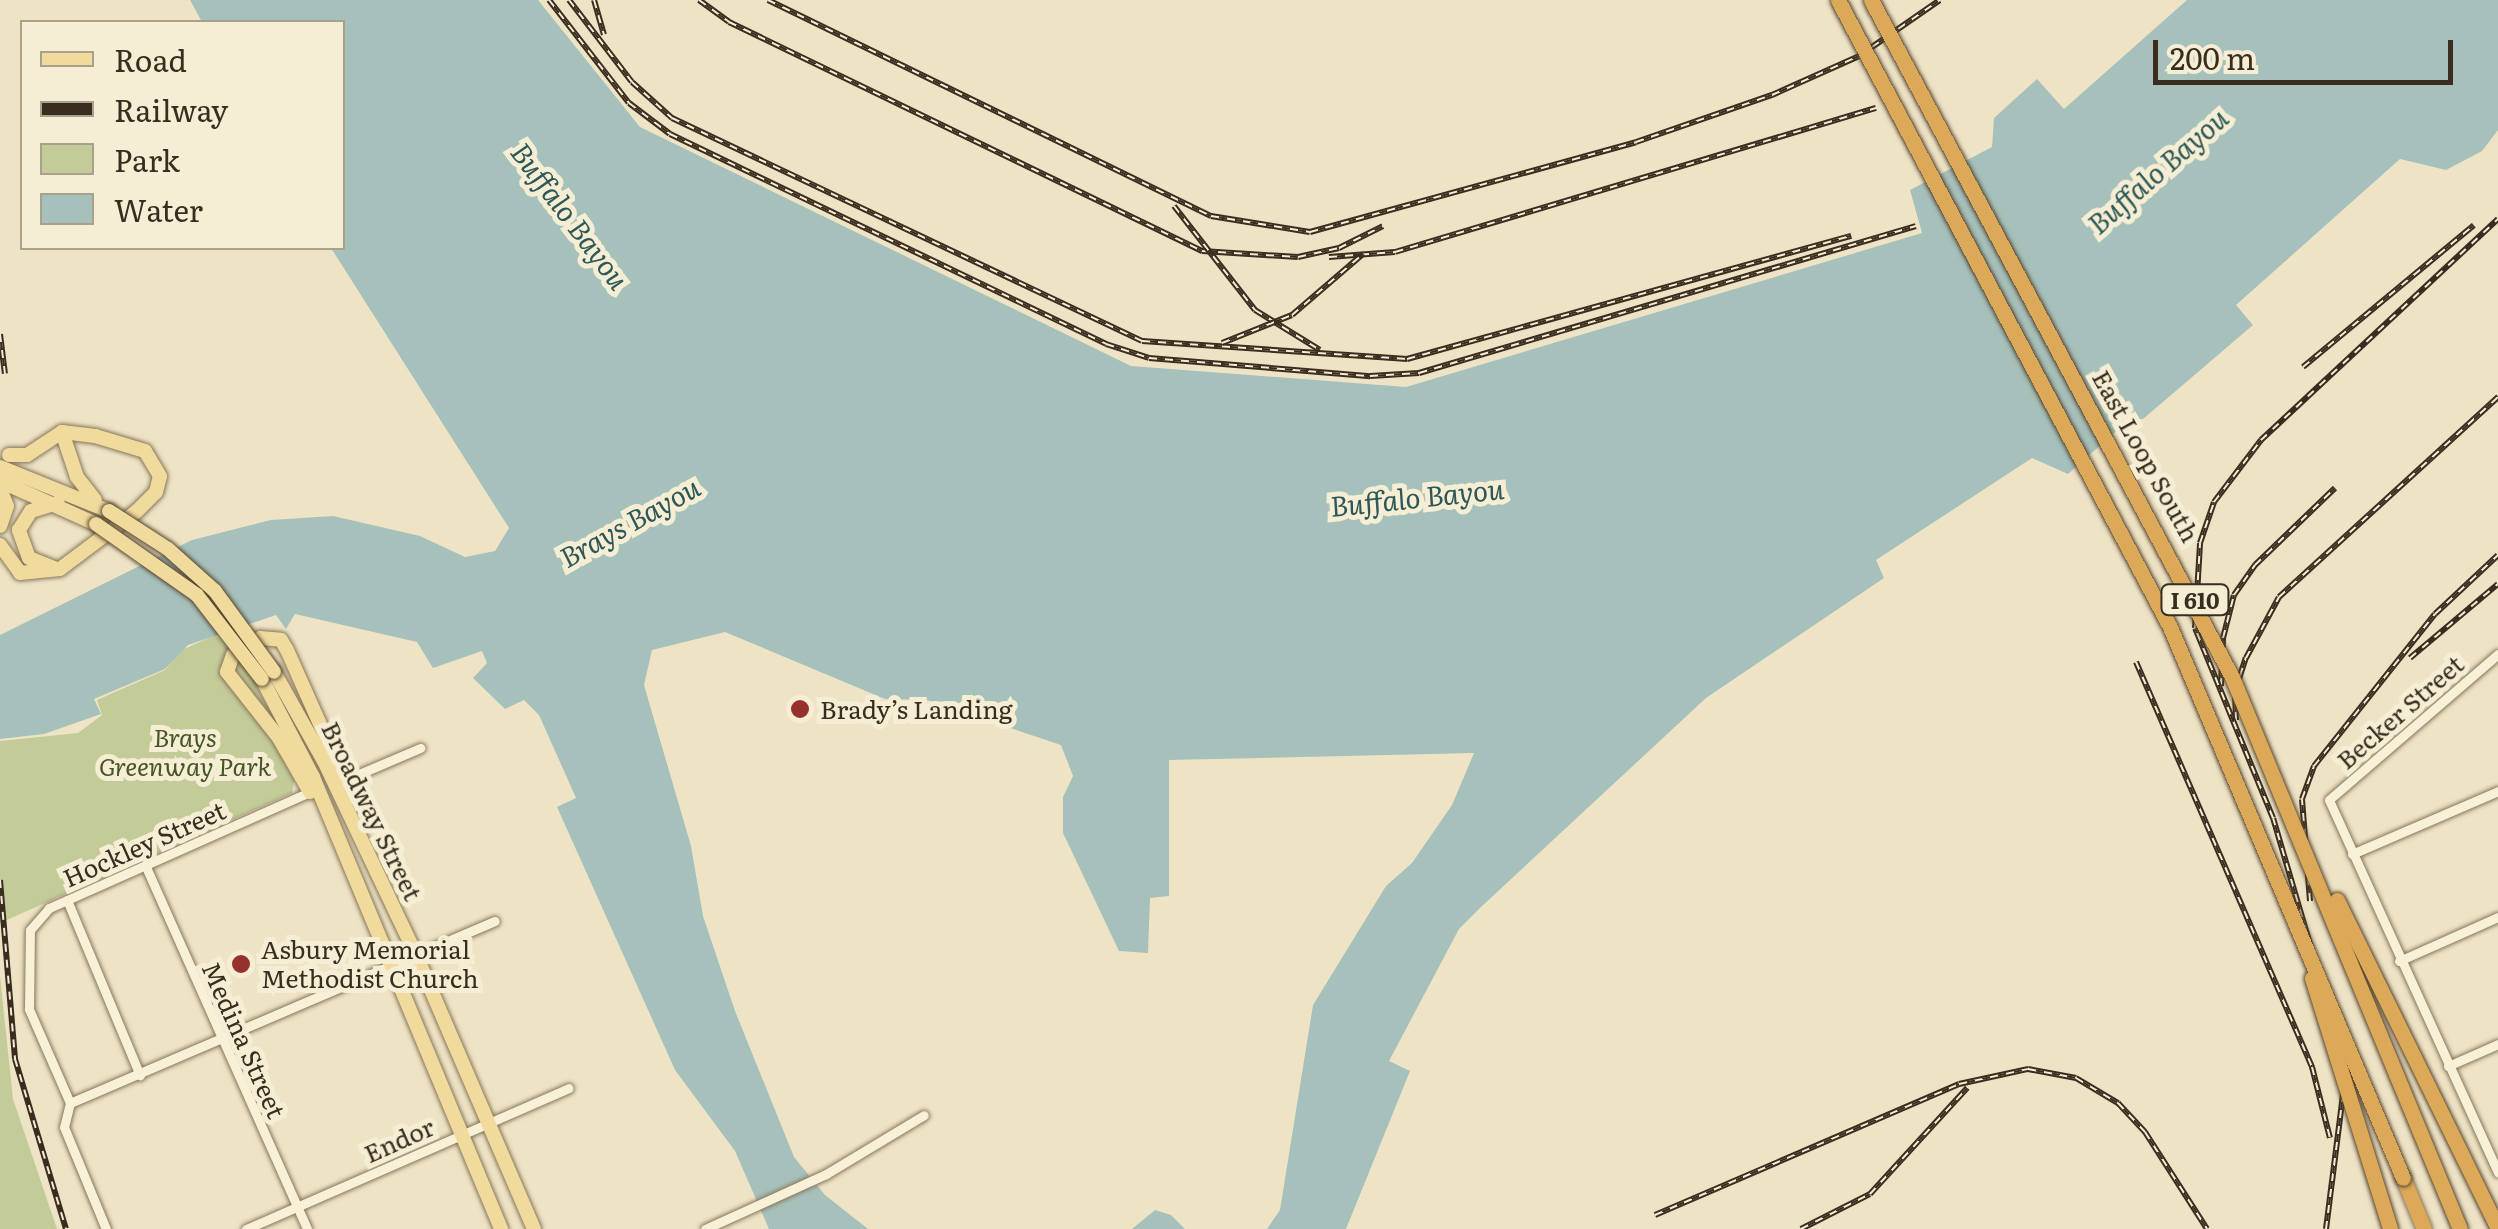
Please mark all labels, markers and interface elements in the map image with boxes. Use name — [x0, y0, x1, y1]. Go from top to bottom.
legend — [20, 20, 345, 250]
scale bar — [2158, 20, 2458, 82]
text: 200 m — [2170, 35, 2255, 79]
text: Road — [114, 37, 187, 81]
text: Railway — [114, 87, 228, 131]
water label: Buffalo Bayou — [2080, 100, 2234, 240]
water label: Buffalo Bayou — [505, 135, 637, 295]
text: Park — [114, 137, 180, 181]
text: Water — [114, 187, 203, 231]
street label: East Loop South — [2086, 365, 2206, 547]
water label: Brays Bayou — [553, 469, 705, 573]
water label: Buffalo Bayou — [1328, 470, 1506, 522]
road number: I 610 — [2160, 583, 2230, 617]
street label: Becker Street — [2331, 649, 2469, 775]
place label: Brady’s Landing — [820, 694, 1013, 724]
marker: Brady’s Landing — [789, 698, 811, 720]
street label: Broadway Street — [316, 717, 428, 905]
park label: Brays Greenway Park — [99, 723, 271, 782]
street label: Hockley Street — [58, 795, 230, 893]
place label: Asbury Memorial Methodist Church — [261, 935, 479, 994]
marker: Asbury Memorial Methodist Church — [230, 953, 252, 975]
street label: Medina Street — [196, 957, 292, 1123]
street label: Endor — [359, 1111, 439, 1169]

